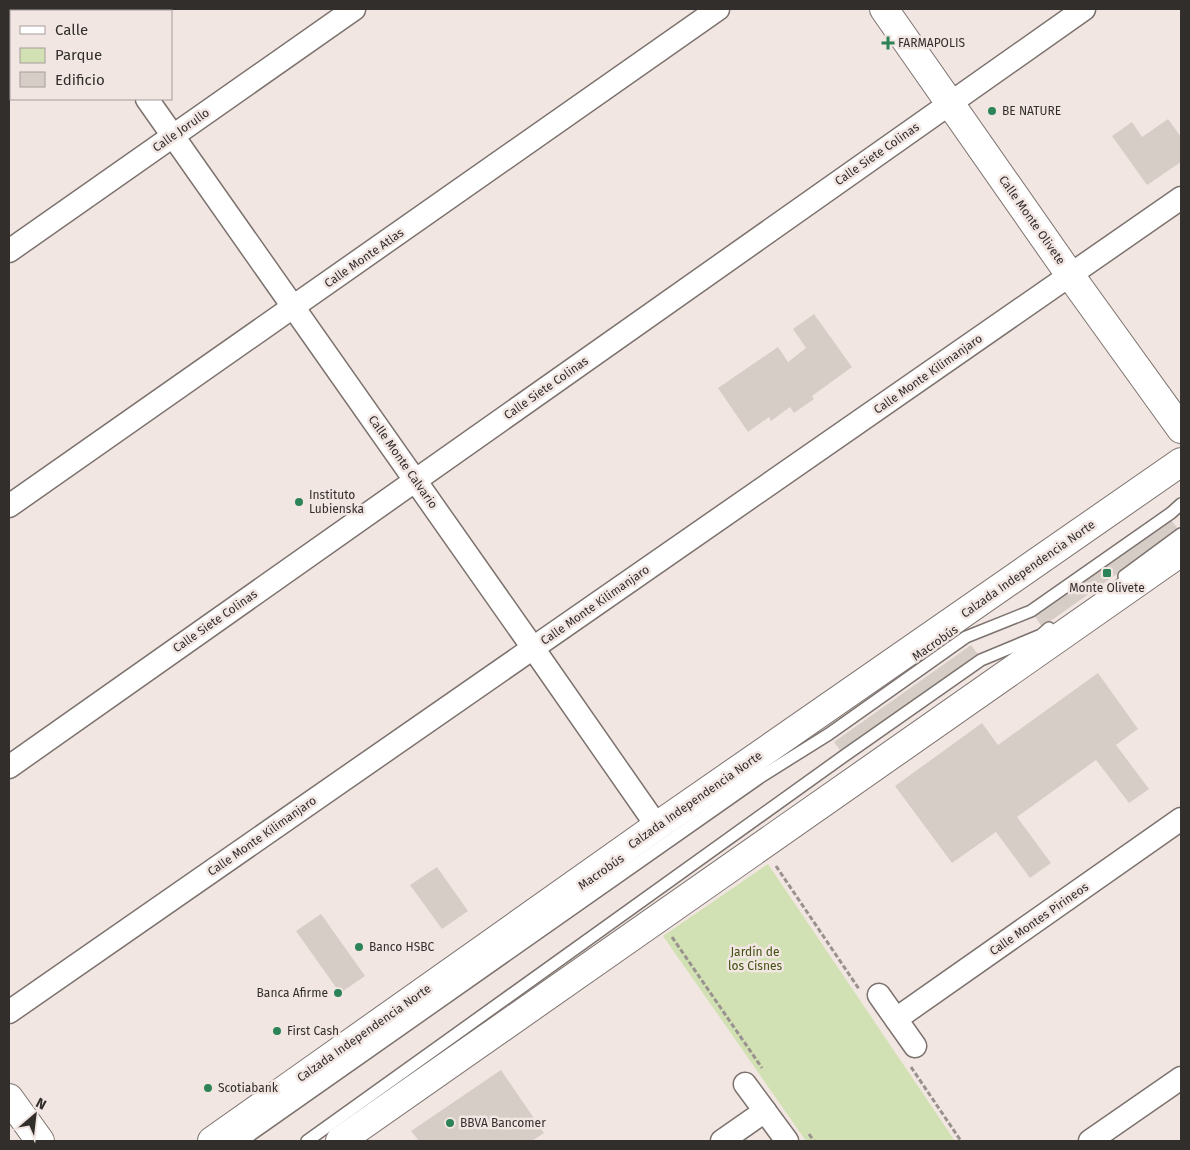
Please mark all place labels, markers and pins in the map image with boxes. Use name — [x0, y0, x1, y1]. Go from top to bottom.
place label: FARMAPOLIS — [898, 36, 965, 50]
marker: FARMAPOLIS — [882, 37, 894, 49]
place label: BE NATURE — [1002, 104, 1061, 118]
marker: BE NATURE — [986, 105, 998, 117]
place label: Instituto Lubienska — [309, 488, 364, 516]
marker: Instituto Lubienska — [293, 496, 305, 508]
marker: Monte Olivete — [1101, 567, 1113, 579]
place label: Monte Olivete — [1069, 581, 1145, 595]
place label: Banco HSBC — [369, 940, 435, 954]
marker: Banco HSBC — [353, 941, 365, 953]
place label: Banca Afirme — [257, 986, 328, 1000]
marker: Banca Afirme — [332, 987, 344, 999]
place label: First Cash — [287, 1024, 339, 1038]
marker: First Cash — [271, 1025, 283, 1037]
place label: Scotiabank — [218, 1081, 279, 1095]
marker: Scotiabank — [202, 1082, 214, 1094]
place label: BBVA Bancomer — [460, 1116, 546, 1130]
marker: BBVA Bancomer — [444, 1117, 456, 1129]

